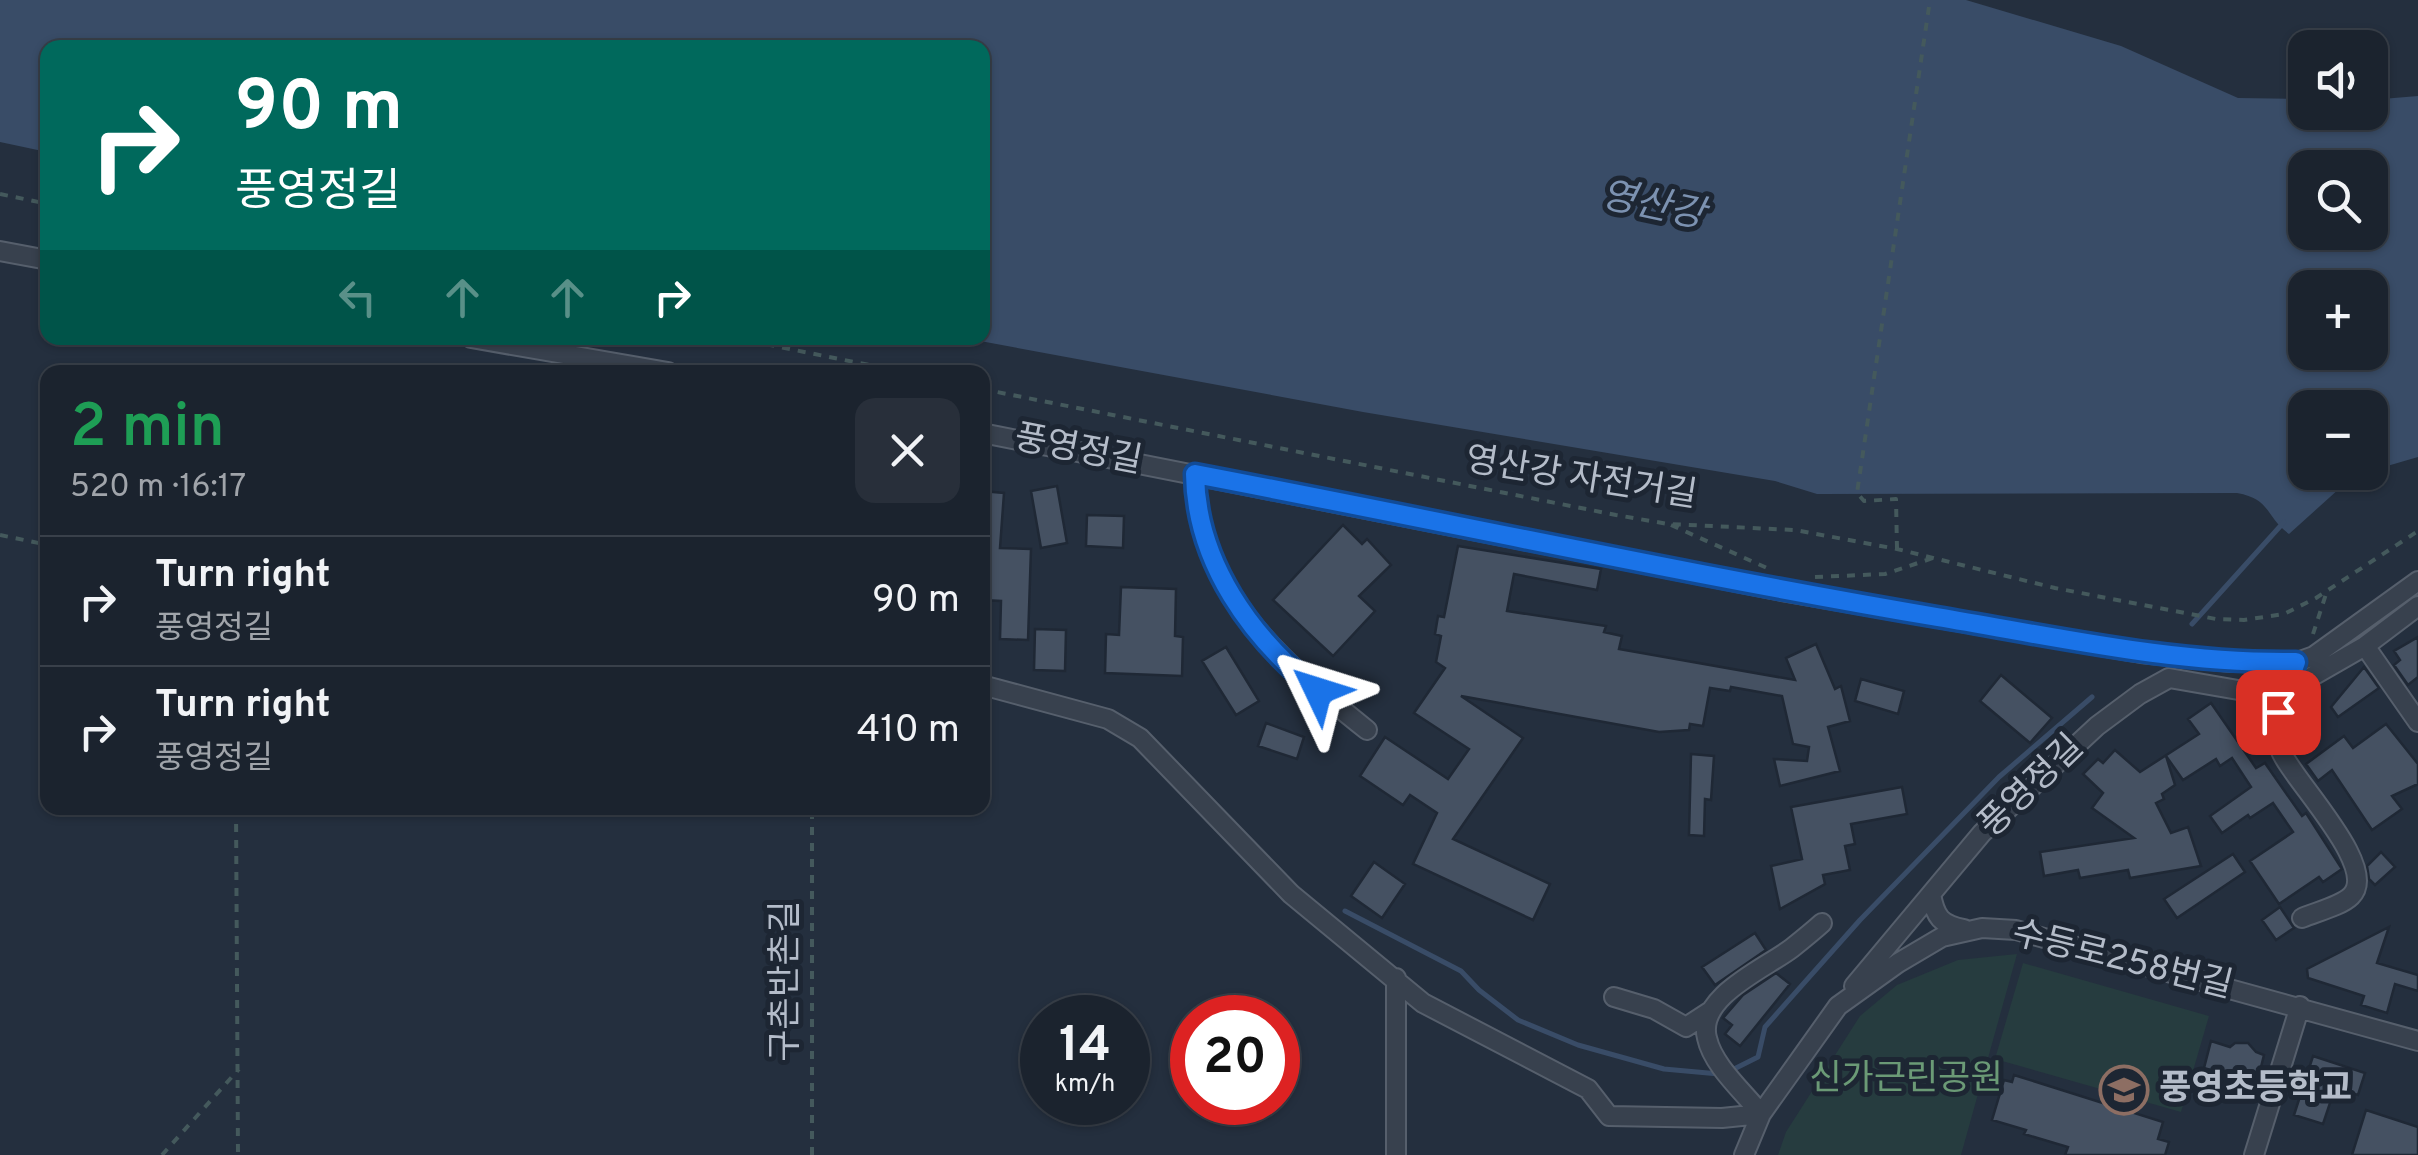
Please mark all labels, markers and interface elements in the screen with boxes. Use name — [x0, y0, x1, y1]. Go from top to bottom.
map controls — [2288, 30, 2388, 490]
button: sound — [2288, 30, 2388, 130]
text: 90 m — [235, 66, 403, 155]
icon: right — [70, 80, 200, 210]
button: search — [2288, 150, 2388, 250]
text: 풍영정길 — [235, 165, 401, 222]
water label: 영산강 — [1596, 172, 1713, 243]
icon: left — [330, 270, 385, 325]
icon: ahead — [435, 270, 490, 325]
icon: ahead — [540, 270, 595, 325]
icon: right — [645, 270, 700, 325]
button: + — [2288, 270, 2388, 370]
button: − — [2288, 390, 2388, 490]
text: 2 min — [70, 392, 225, 468]
button: close — [855, 398, 960, 503]
street label: 풍영정길 — [1011, 417, 1145, 485]
street label: 영산강 자전거길 — [1462, 439, 1700, 519]
text: 520 m · 16:17 — [70, 468, 246, 508]
text: Turn right — [155, 552, 330, 601]
icon: right — [70, 574, 125, 629]
text: 90 m — [872, 577, 960, 626]
text: 풍영정길 — [155, 610, 273, 650]
position arrow — [1266, 639, 1370, 743]
pin — [2236, 670, 2321, 755]
text: Turn right — [155, 682, 330, 731]
icon: arrive — [2251, 685, 2306, 740]
icon: right — [70, 704, 125, 759]
text: 410 m — [857, 707, 960, 756]
street label: 풍영정길 — [1970, 726, 2094, 848]
text: 풍영정길 — [155, 740, 273, 780]
street label: 구촌반촌길 — [765, 900, 809, 1062]
street label: 수등로258번길 — [2007, 912, 2237, 1010]
speed limit sign: 20 — [1170, 995, 1300, 1125]
text: 14 — [1059, 1016, 1111, 1079]
park label: 신가근린공원 — [1809, 1058, 2003, 1102]
school or university icon: 풍영초등학교 — [2098, 1064, 2150, 1116]
place label: 풍영초등학교 — [2159, 1068, 2352, 1112]
text: km/h — [1055, 1069, 1115, 1101]

